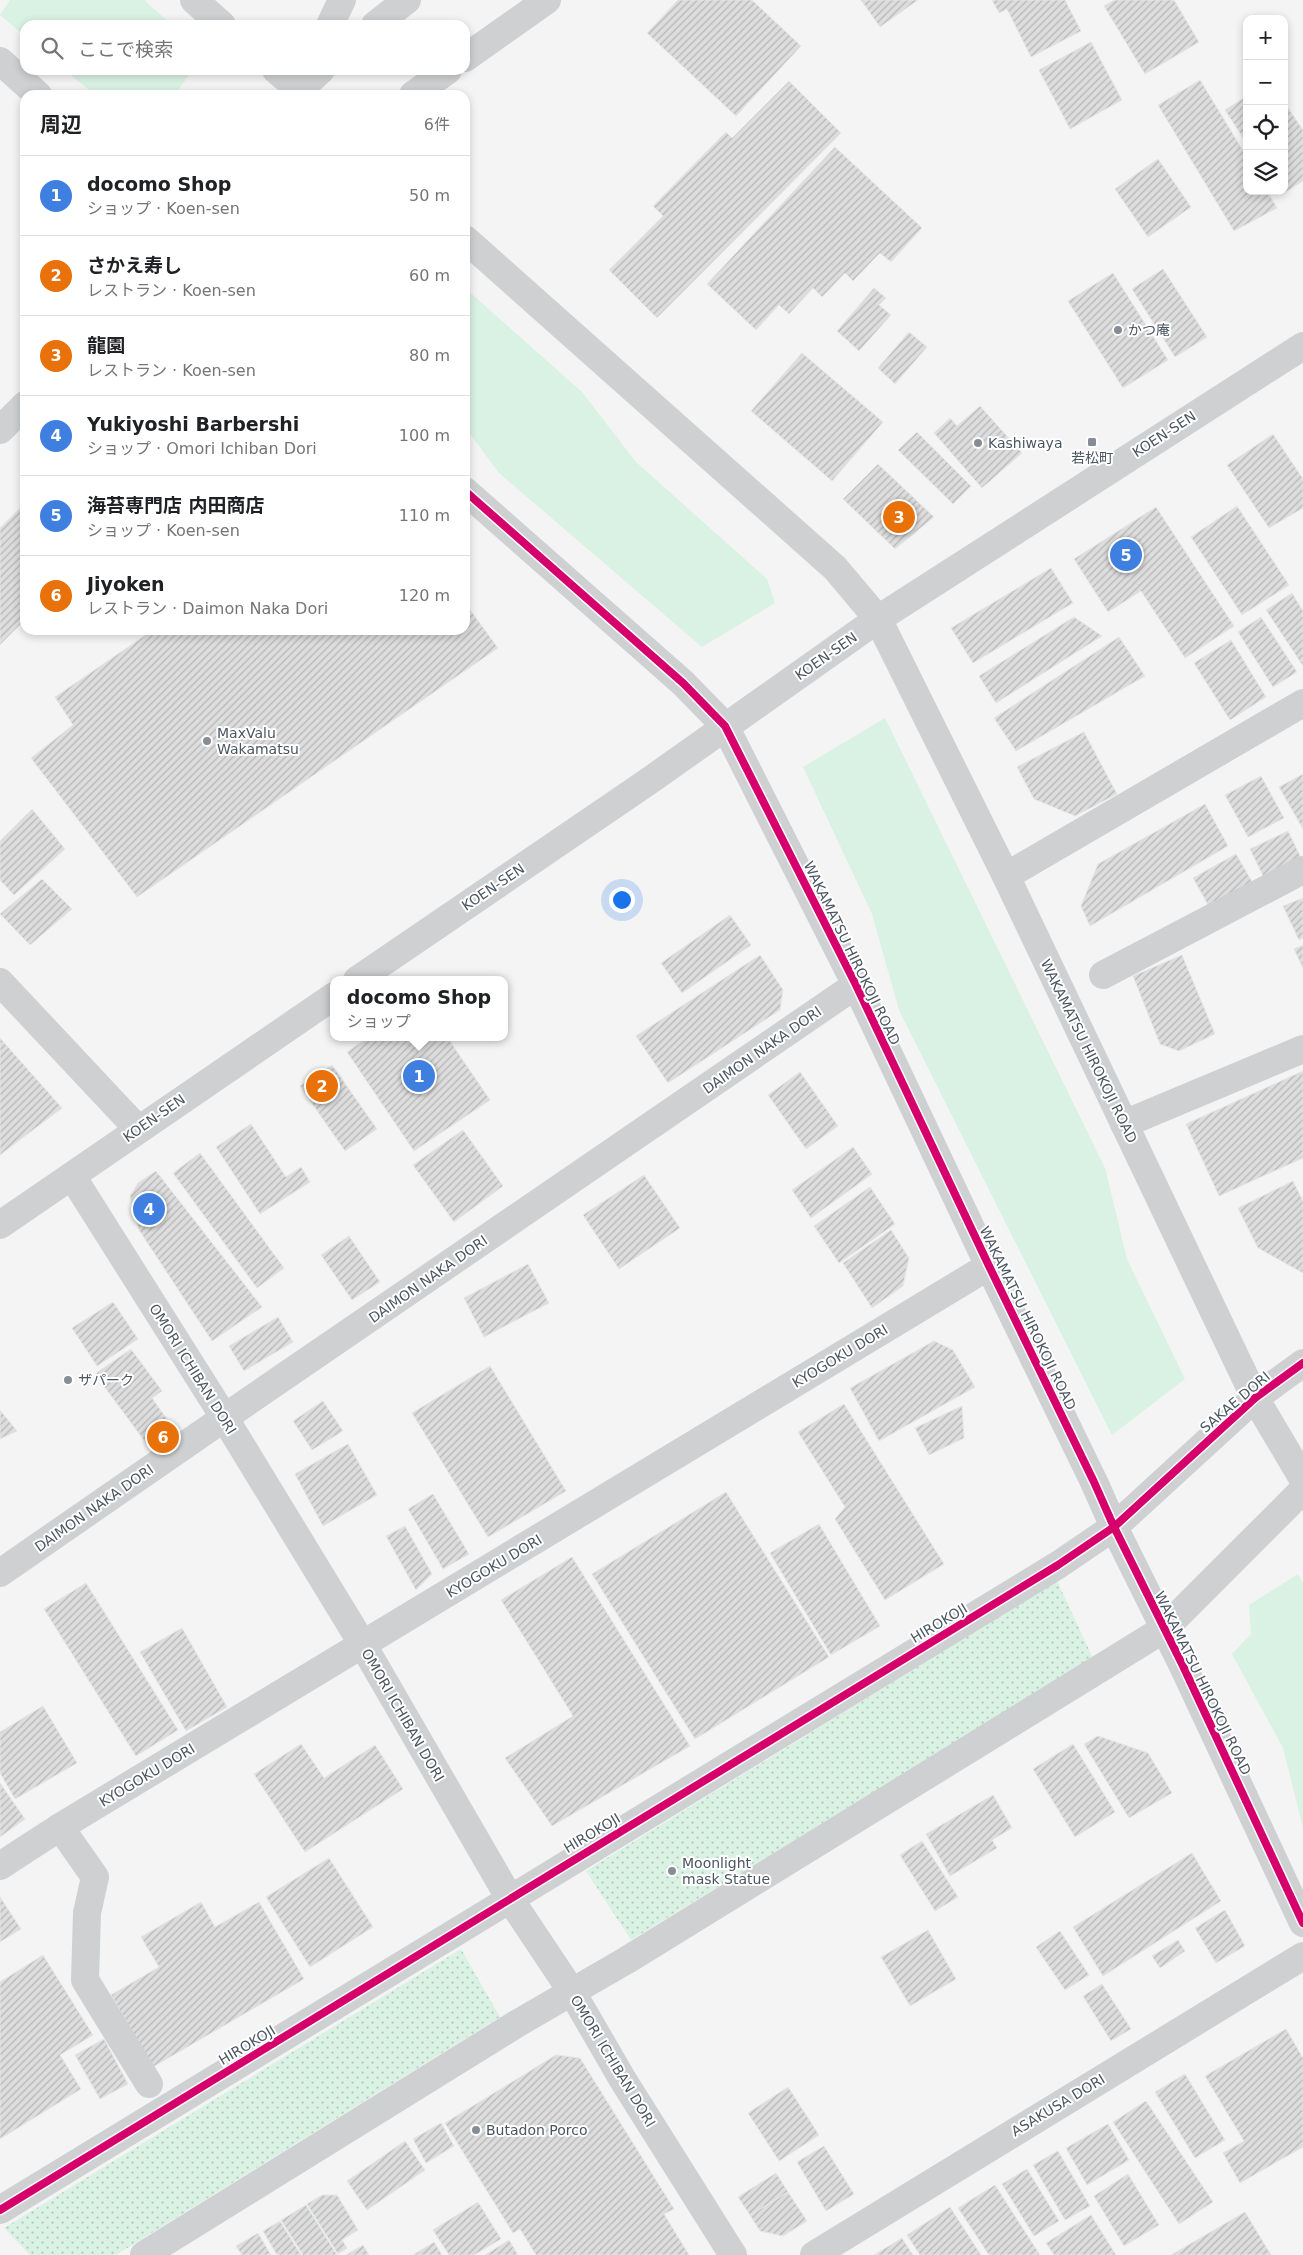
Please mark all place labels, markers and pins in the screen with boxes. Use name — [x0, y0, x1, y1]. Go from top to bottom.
place label: かつ庵 — [1128, 322, 1170, 338]
marker: かつ庵 — [1112, 324, 1124, 336]
place label: Kashiwaya — [988, 435, 1062, 451]
marker: 若松町 — [1086, 436, 1098, 448]
marker: Kashiwaya — [972, 437, 984, 449]
place label: 若松町 — [1071, 450, 1113, 466]
pin: 3 — [883, 498, 915, 536]
pin: 5 — [1110, 536, 1142, 574]
place label: MaxValu Wakamatsu — [217, 725, 299, 757]
marker: MaxValu Wakamatsu — [201, 735, 213, 747]
pin: 1 — [403, 1057, 435, 1095]
pin: 2 — [306, 1067, 338, 1105]
pin: 4 — [133, 1190, 165, 1228]
place label: ザパーク — [78, 1372, 134, 1388]
marker: ザパーク — [62, 1374, 74, 1386]
pin: 6 — [147, 1418, 179, 1456]
place label: Moonlight mask Statue — [682, 1855, 770, 1887]
marker: Moonlight mask Statue — [666, 1865, 678, 1877]
place label: Butadon Porco — [486, 2122, 588, 2138]
marker: Butadon Porco — [470, 2124, 482, 2136]

